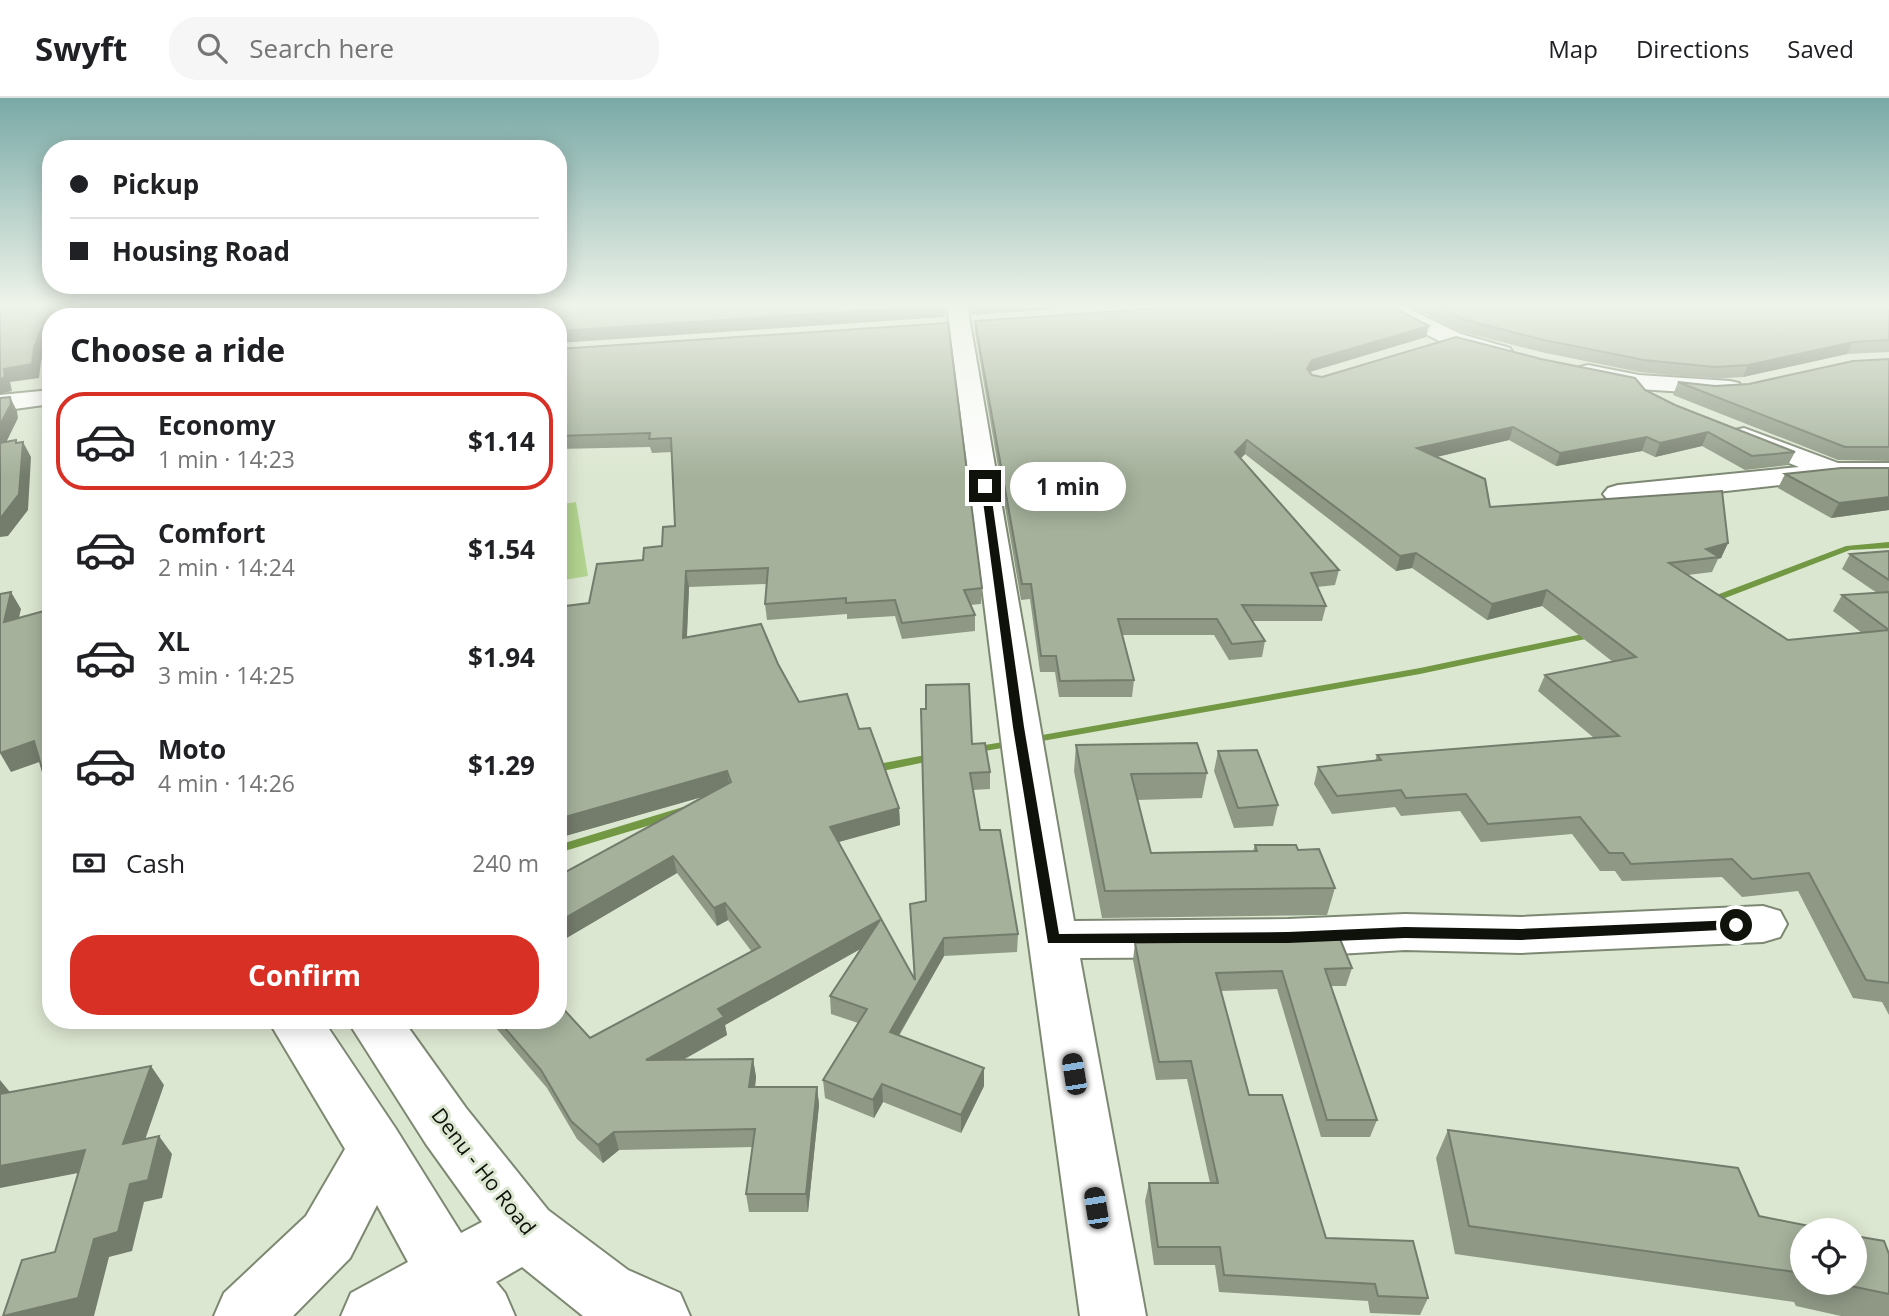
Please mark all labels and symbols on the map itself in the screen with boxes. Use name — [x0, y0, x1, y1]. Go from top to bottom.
callout: 1 min — [1010, 462, 1125, 510]
route end — [969, 470, 1001, 502]
route start — [1720, 909, 1752, 941]
car — [1061, 1052, 1088, 1096]
street label: Denu - Ho Road — [426, 1102, 542, 1240]
car — [1083, 1186, 1110, 1230]

